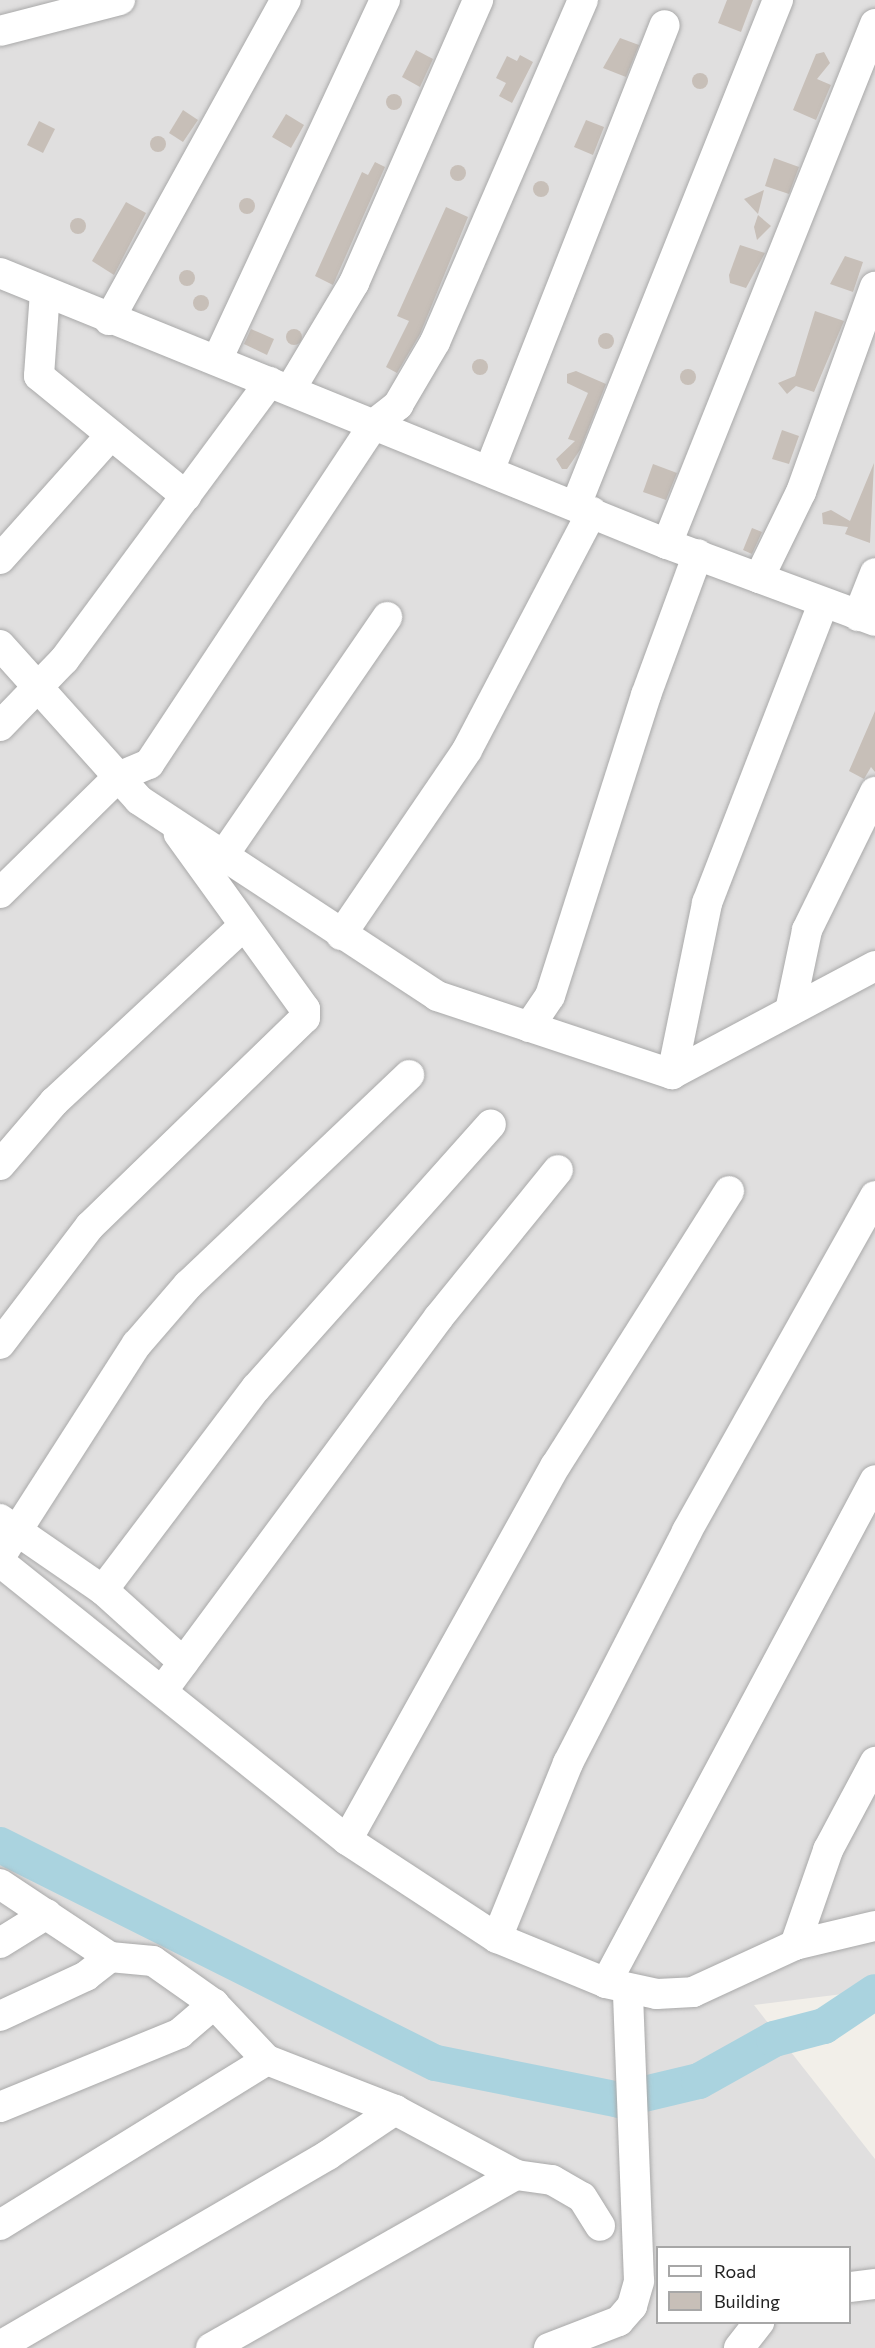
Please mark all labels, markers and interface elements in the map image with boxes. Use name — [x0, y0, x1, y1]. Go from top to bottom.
legend — [656, 2246, 851, 2324]
text: Road — [714, 2260, 756, 2282]
text: Building — [714, 2290, 780, 2312]

